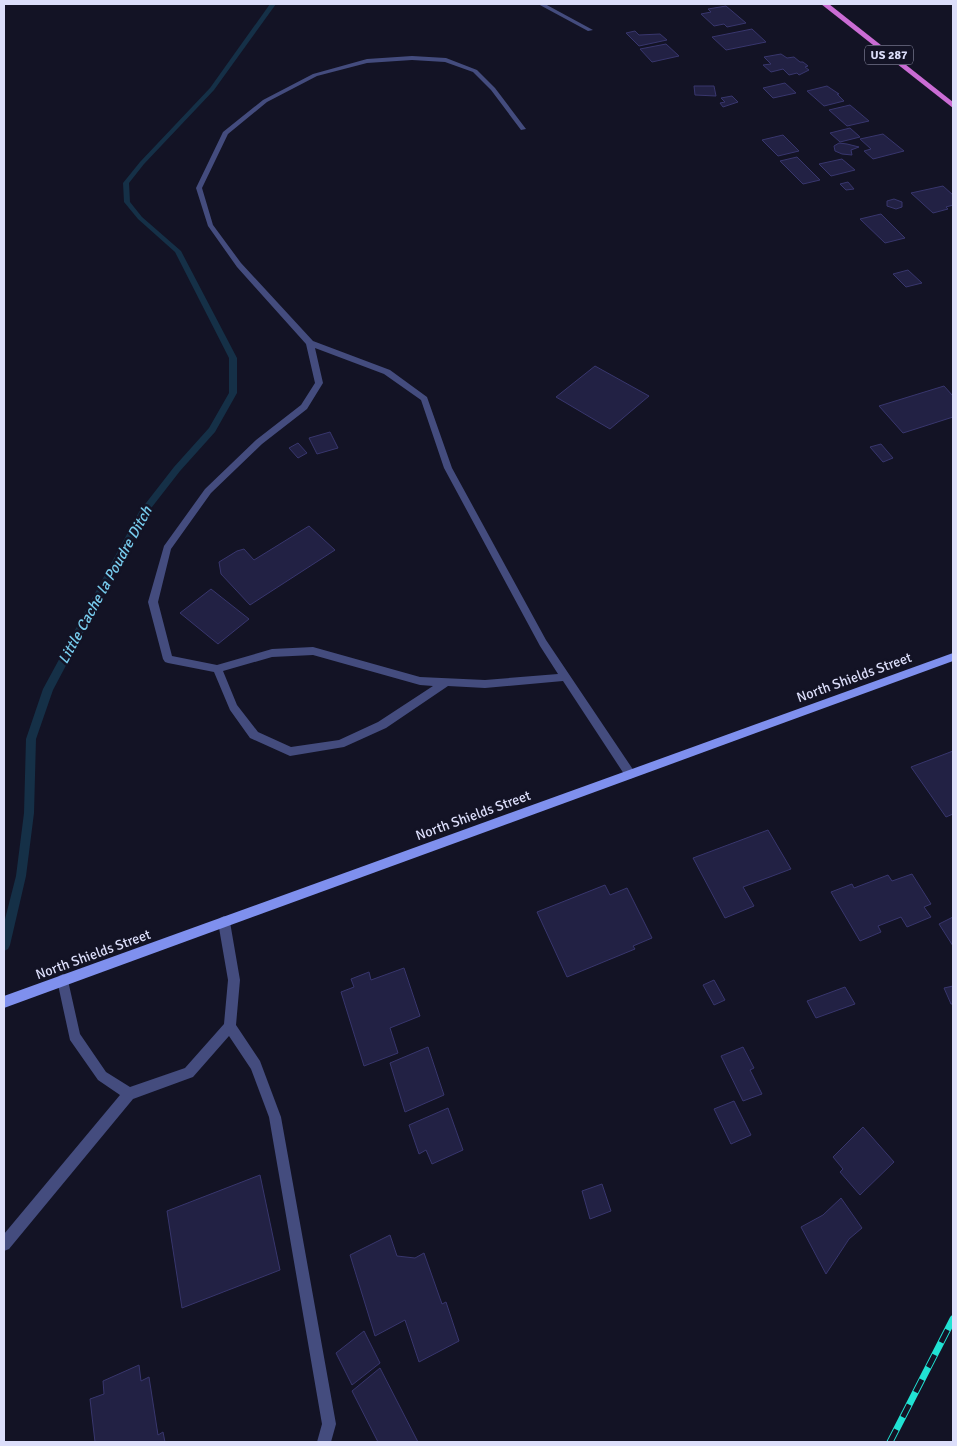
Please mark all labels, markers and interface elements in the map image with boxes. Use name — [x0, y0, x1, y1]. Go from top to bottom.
road number: US 287 — [865, 46, 913, 64]
water label: Little Cache la Poudre Ditch — [54, 502, 156, 667]
street label: North Shields Street — [794, 649, 914, 706]
street label: North Shields Street — [413, 787, 533, 844]
street label: North Shields Street — [33, 926, 153, 983]

